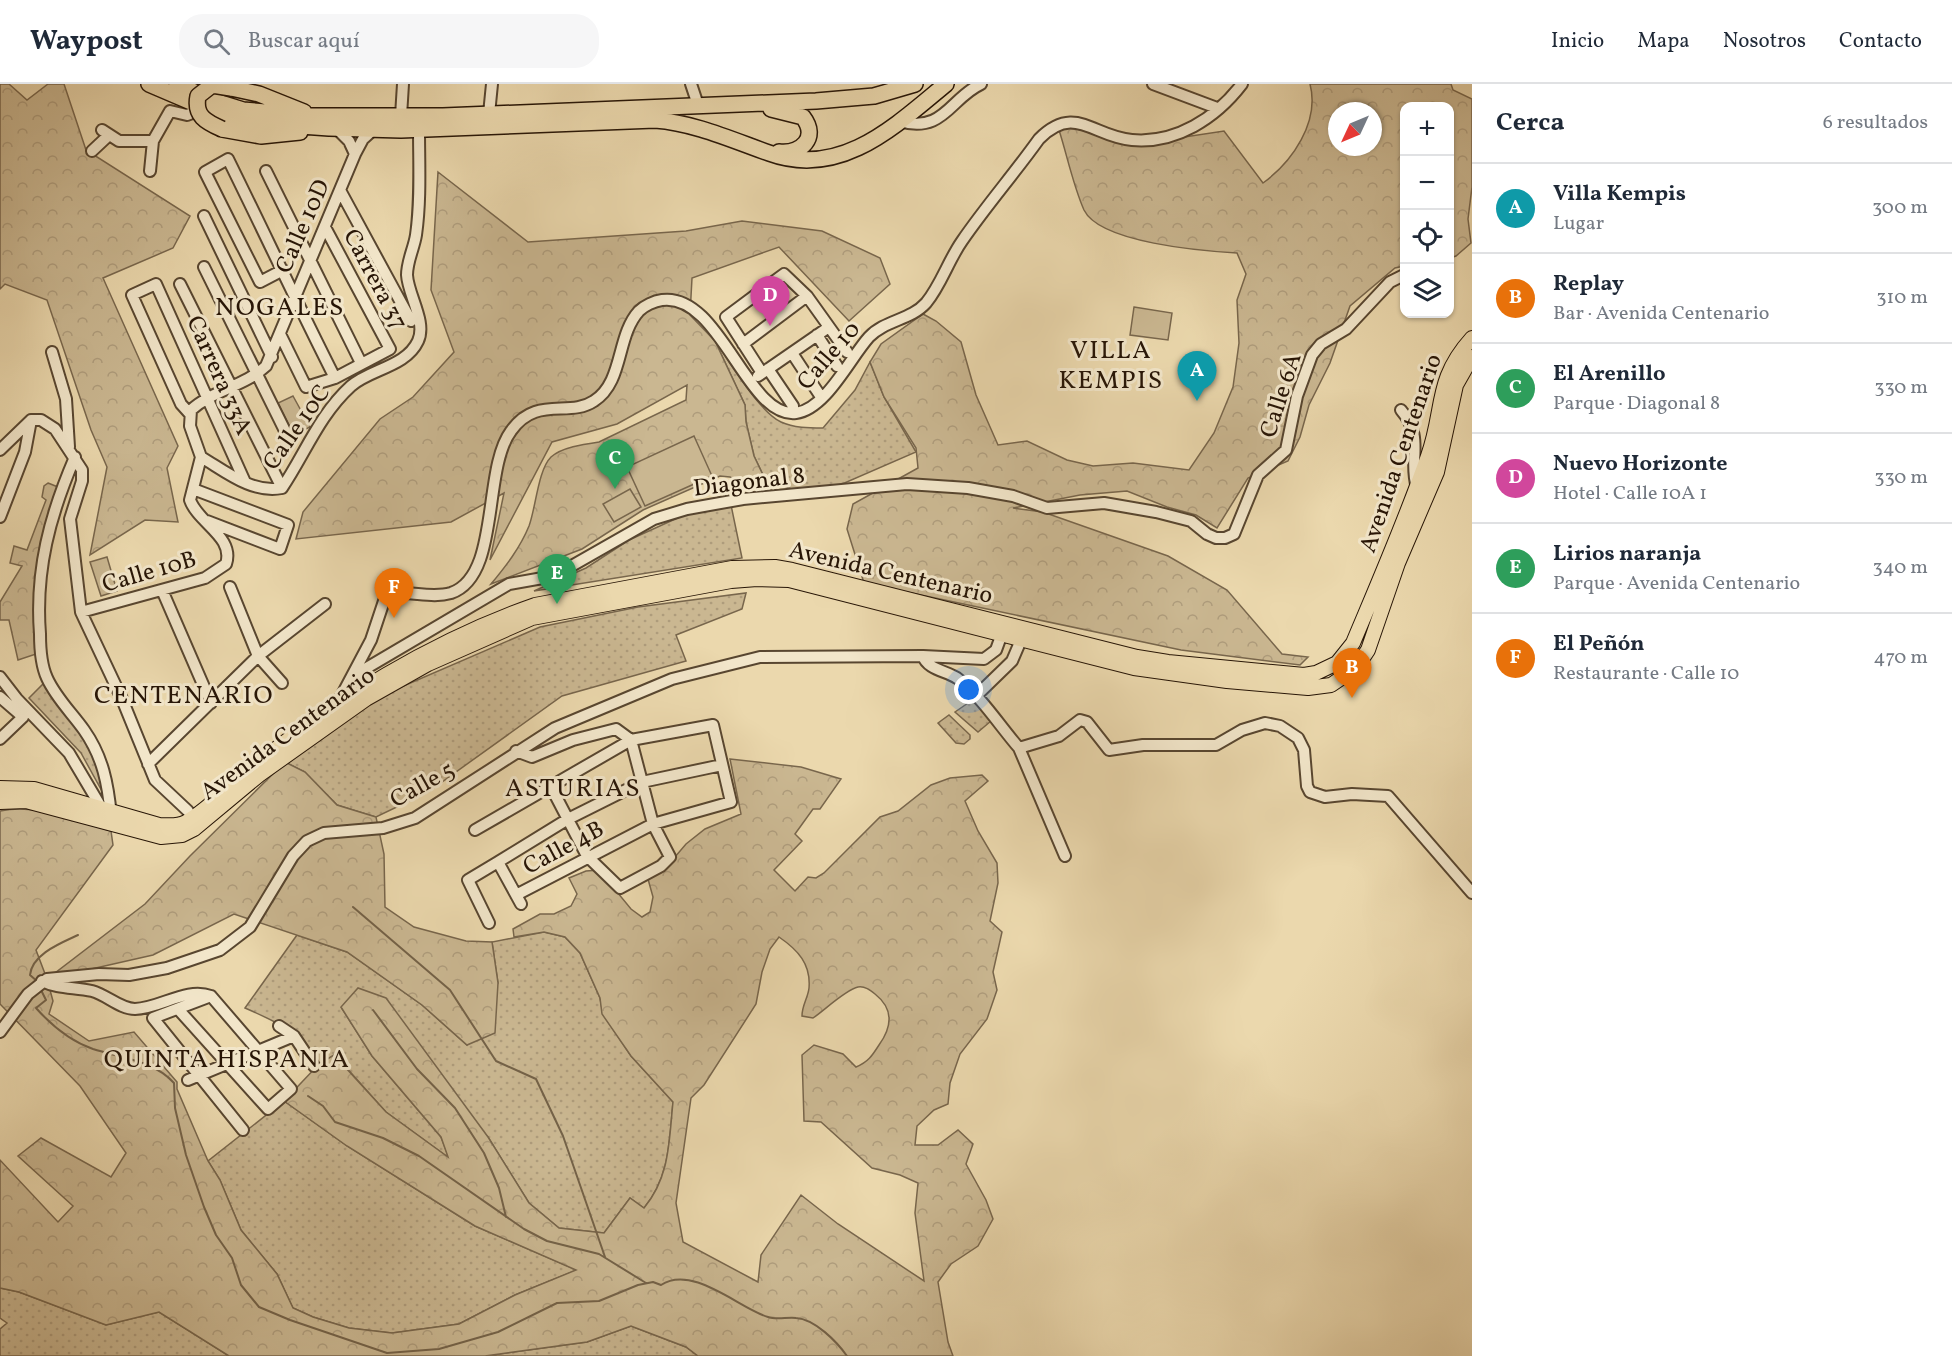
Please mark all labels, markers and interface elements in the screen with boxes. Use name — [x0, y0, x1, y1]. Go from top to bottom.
search box — [179, 14, 599, 68]
text: Waypost — [30, 22, 143, 61]
icon: search — [200, 25, 233, 58]
text: Buscar aquí — [248, 26, 360, 57]
text: Inicio — [1551, 27, 1604, 56]
text: Mapa — [1637, 27, 1690, 56]
text: Nosotros — [1723, 27, 1806, 56]
text: Contacto — [1839, 27, 1922, 56]
north arrow — [1328, 102, 1382, 156]
map controls — [1400, 102, 1454, 318]
button: + — [1400, 102, 1454, 156]
text: Cerca — [1496, 105, 1565, 141]
text: 6 resultados — [1823, 109, 1928, 137]
button: − — [1400, 156, 1454, 210]
street label: Calle 10D — [268, 174, 340, 279]
text: Villa Kempis — [1553, 179, 1686, 210]
text: A — [1508, 194, 1523, 222]
text: 300 m — [1872, 194, 1928, 222]
button: locate — [1400, 210, 1454, 264]
text: Lugar — [1553, 210, 1604, 238]
street label: Carrera 37 — [333, 223, 415, 336]
button: layers — [1400, 264, 1454, 318]
text: Replay — [1553, 269, 1624, 300]
pin: D — [750, 276, 790, 326]
text: B — [1509, 284, 1522, 312]
text: 310 m — [1876, 284, 1928, 312]
district label: NOGALES — [215, 290, 345, 326]
text: Bar · Avenida Centenario — [1553, 300, 1769, 328]
street label: Carrera 33A — [177, 311, 260, 441]
street label: Calle 10 — [790, 314, 869, 398]
district label: VILLA KEMPIS — [1058, 333, 1164, 399]
street label: Calle 6A — [1252, 349, 1312, 442]
street label: Avenida Centenario — [1352, 350, 1452, 558]
pin: A — [1178, 352, 1216, 401]
text: El Arenillo — [1553, 359, 1666, 390]
text: C — [1509, 374, 1522, 402]
text: 330 m — [1874, 374, 1928, 402]
street label: Calle 10C — [256, 378, 340, 478]
text: Parque · Diagonal 8 — [1553, 390, 1720, 418]
pin: C — [596, 440, 634, 489]
text: Nuevo Horizonte — [1553, 449, 1728, 480]
street label: Diagonal 8 — [691, 459, 807, 507]
text: D — [1508, 464, 1523, 492]
text: 330 m — [1874, 464, 1928, 492]
text: Hotel · Calle 10A 1 — [1553, 480, 1707, 508]
street label: Avenida Centenario — [785, 534, 996, 614]
text: Lirios naranja — [1553, 539, 1701, 570]
street label: Calle 10B — [98, 543, 201, 603]
pin: E — [538, 554, 576, 604]
text: E — [1509, 554, 1522, 582]
text: 340 m — [1872, 554, 1928, 582]
pin: F — [374, 568, 414, 618]
text: Parque · Avenida Centenario — [1553, 570, 1800, 598]
text: El Peñón — [1553, 629, 1645, 660]
text: F — [1510, 644, 1521, 672]
text: 470 m — [1873, 644, 1928, 672]
pin: B — [1332, 648, 1372, 698]
street label: Avenida Centenario — [194, 660, 382, 810]
text: Restaurante · Calle 10 — [1553, 660, 1739, 688]
your location — [954, 675, 983, 704]
district label: CENTENARIO — [94, 678, 274, 714]
street label: Calle 5 — [384, 754, 462, 818]
district label: ASTURIAS — [505, 771, 641, 807]
street label: Calle 4B — [517, 813, 611, 884]
district label: QUINTA HISPANIA — [104, 1042, 350, 1078]

